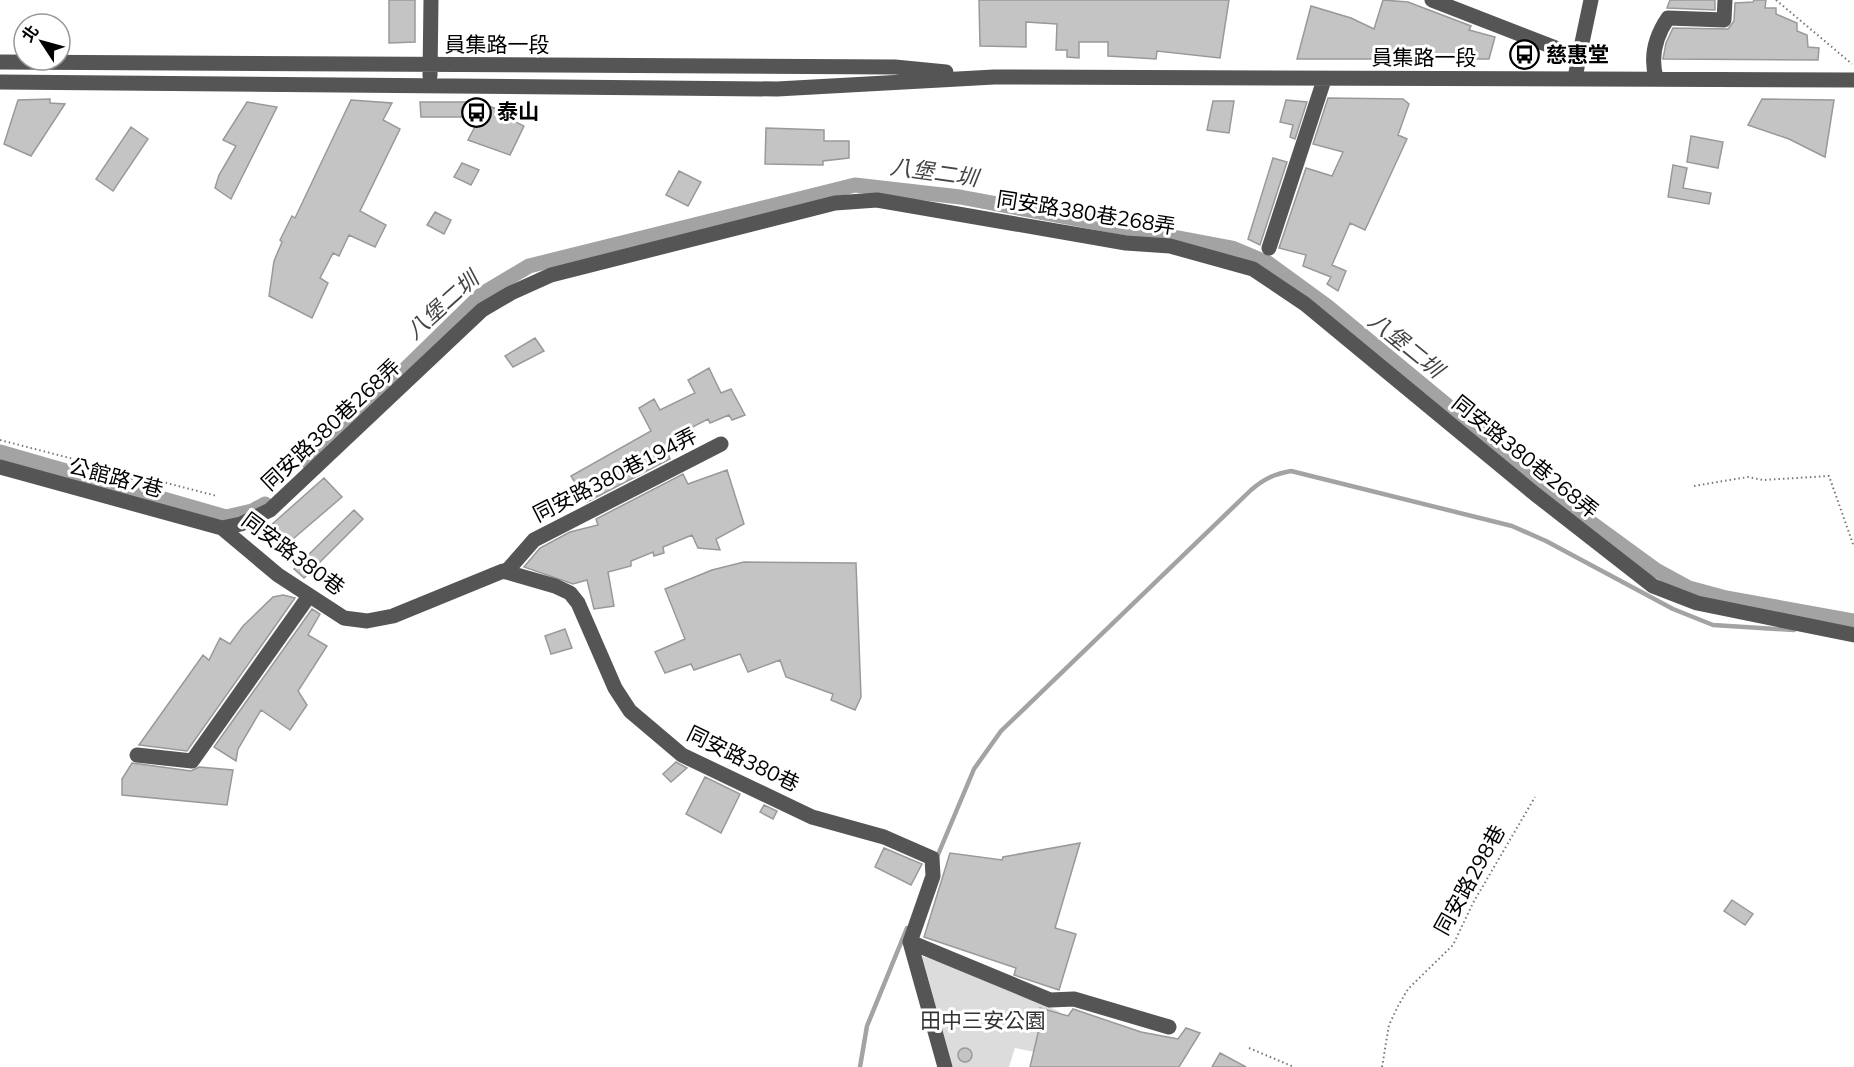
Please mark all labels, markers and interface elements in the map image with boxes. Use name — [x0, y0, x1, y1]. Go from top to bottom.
north arrow — [12, 12, 72, 72]
text: 北 — [17, 21, 43, 46]
street label: 員集路一段 — [445, 31, 550, 57]
bus stop icon: 慈惠堂 — [1509, 39, 1541, 71]
place label: 慈惠堂 — [1546, 41, 1609, 67]
street label: 員集路一段 — [1372, 44, 1477, 70]
bus stop icon: 泰山 — [460, 96, 492, 128]
place label: 泰山 — [497, 98, 539, 124]
water label: 八堡二圳 — [888, 152, 982, 192]
street label: 同安路380巷268弄 — [995, 185, 1177, 239]
water label: 八堡二圳 — [400, 263, 486, 345]
water label: 八堡二圳 — [1363, 306, 1451, 385]
street label: 同安路380巷268弄 — [255, 353, 405, 495]
street label: 同安路380巷268弄 — [1447, 389, 1604, 523]
street label: 同安路380巷194弄 — [528, 422, 701, 527]
street label: 公館路7巷 — [66, 452, 166, 502]
street label: 同安路380巷 — [237, 506, 350, 600]
street label: 同安路380巷 — [683, 720, 804, 796]
street label: 同安路298巷 — [1428, 820, 1510, 939]
park label: 田中三安公園 — [920, 1007, 1046, 1033]

